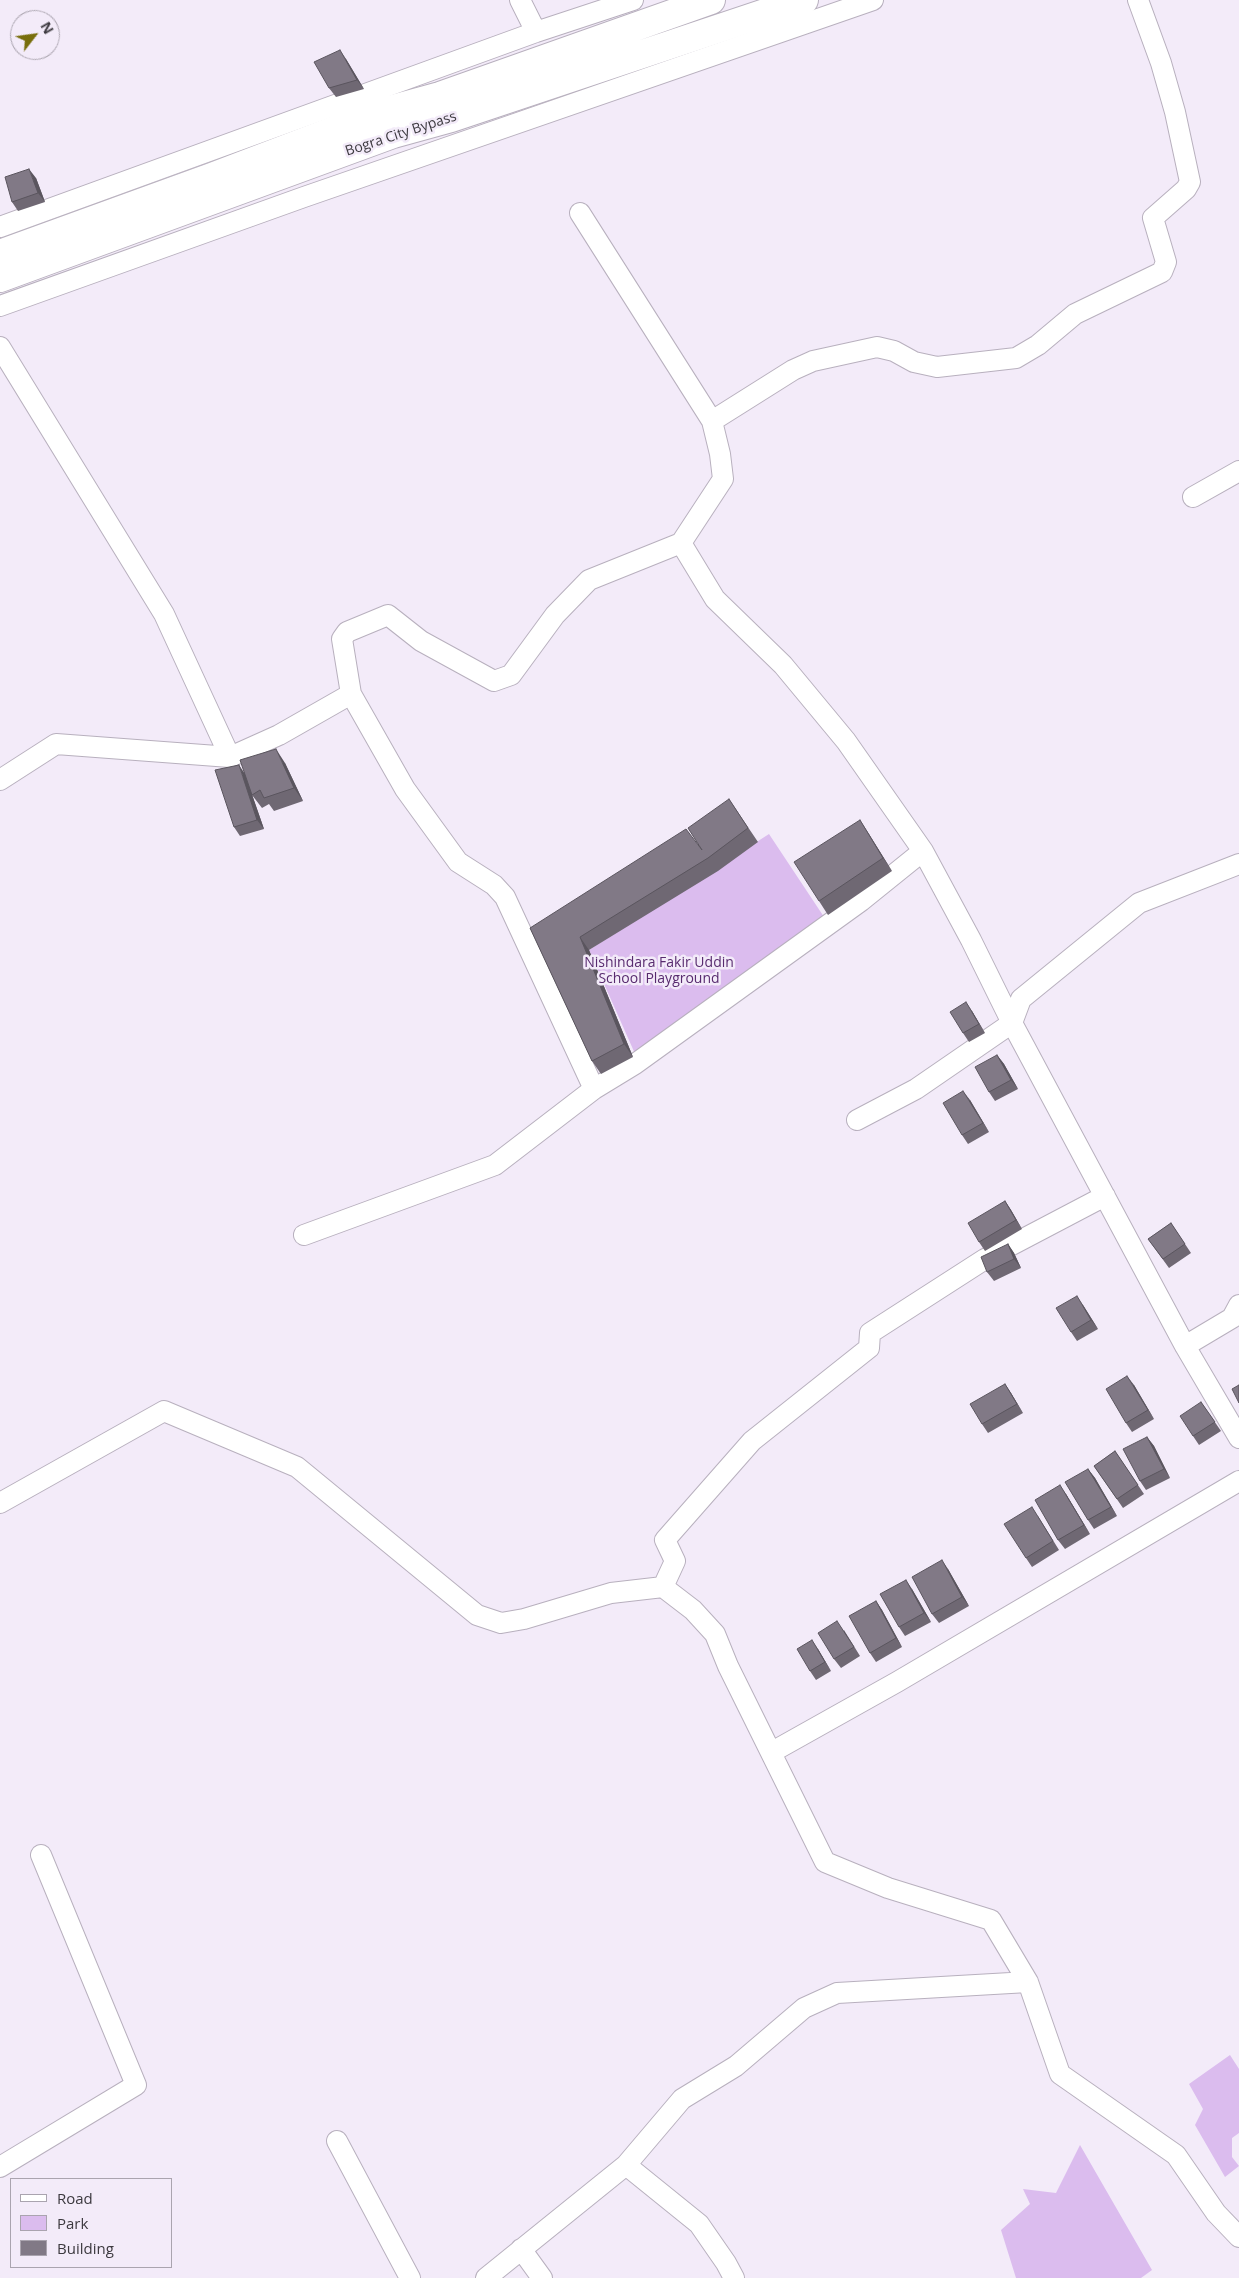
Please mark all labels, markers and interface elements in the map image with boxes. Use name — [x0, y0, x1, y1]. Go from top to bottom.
north arrow — [10, 10, 60, 60]
text: N — [36, 18, 59, 37]
street label: Bogra City Bypass — [343, 108, 459, 160]
park label: Nishindara Fakir Uddin School Playground — [584, 955, 734, 988]
legend — [10, 2178, 172, 2268]
text: Road — [57, 2188, 93, 2208]
text: Park — [57, 2213, 88, 2233]
text: Building — [57, 2238, 114, 2258]

